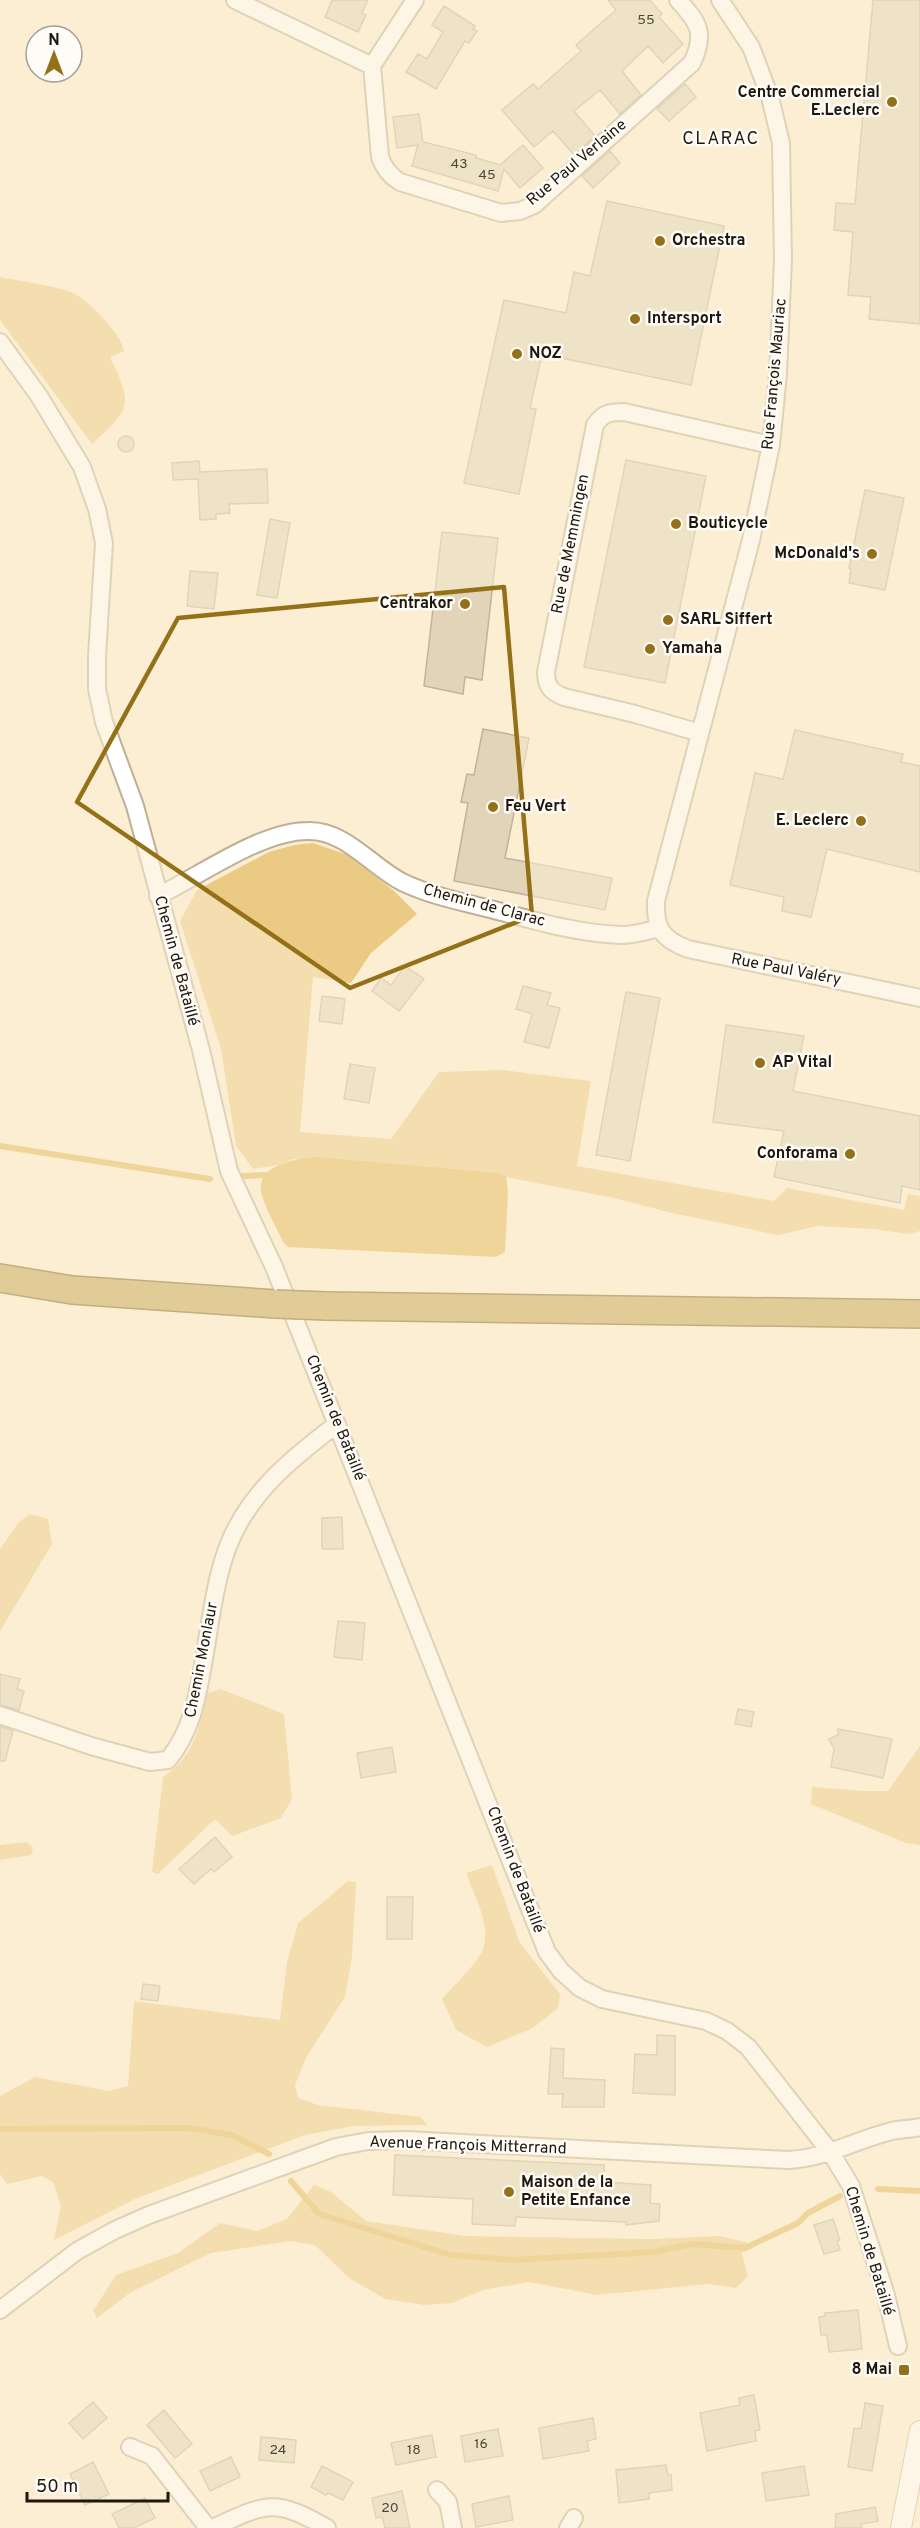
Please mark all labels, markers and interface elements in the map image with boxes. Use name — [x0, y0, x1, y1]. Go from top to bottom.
house number: 55 — [637, 12, 655, 29]
north arrow — [24, 24, 84, 84]
text: N — [48, 31, 60, 51]
place label: Centre Commercial E.Leclerc — [738, 83, 880, 121]
marker: Centre Commercial E.Leclerc — [885, 95, 899, 109]
street label: Rue Paul Verlaine — [523, 115, 631, 211]
district label: CLARAC — [682, 128, 760, 151]
house number: 43 — [450, 156, 468, 173]
house number: 45 — [478, 167, 496, 184]
place label: Orchestra — [672, 231, 745, 251]
marker: Orchestra — [653, 234, 667, 248]
street label: Rue François Mauriac — [758, 297, 792, 451]
place label: Intersport — [647, 309, 722, 329]
marker: Intersport — [628, 312, 642, 326]
place label: NOZ — [529, 344, 562, 364]
marker: NOZ — [510, 347, 524, 361]
street label: Rue de Memmingen — [548, 472, 594, 616]
place label: Bouticycle — [688, 514, 768, 534]
marker: Bouticycle — [669, 517, 683, 531]
place label: McDonald's — [774, 544, 860, 564]
marker: McDonald's — [865, 547, 879, 561]
place label: Centrakor — [379, 594, 453, 614]
marker: Centrakor — [458, 597, 472, 611]
place label: SARL Siffert — [680, 610, 773, 630]
marker: SARL Siffert — [661, 613, 675, 627]
place label: Yamaha — [662, 639, 722, 659]
marker: Yamaha — [643, 642, 657, 656]
place label: Feu Vert — [505, 797, 566, 817]
marker: Feu Vert — [486, 800, 500, 814]
place label: E. Leclerc — [776, 811, 849, 831]
marker: E. Leclerc — [854, 814, 868, 828]
street label: Chemin de Clarac — [421, 880, 547, 932]
street label: Chemin de Bataillé — [149, 894, 203, 1028]
street label: Rue Paul Valéry — [729, 950, 843, 990]
place label: AP Vital — [772, 1053, 832, 1073]
marker: AP Vital — [753, 1056, 767, 1070]
place label: Conforama — [757, 1144, 838, 1164]
marker: Conforama — [843, 1147, 857, 1161]
street label: Chemin de Bataillé — [301, 1352, 369, 1484]
street label: Chemin Monlaur — [181, 1600, 223, 1720]
street label: Chemin de Bataillé — [482, 1804, 548, 1936]
street label: Avenue François Mitterrand — [369, 2133, 567, 2159]
place label: Maison de la Petite Enfance — [521, 2173, 631, 2211]
street label: Chemin de Bataillé — [840, 2184, 898, 2318]
marker: Maison de la Petite Enfance — [502, 2185, 516, 2199]
place label: 8 Mai — [852, 2360, 892, 2380]
marker: 8 Mai — [897, 2363, 911, 2377]
house number: 16 — [474, 2436, 488, 2453]
house number: 24 — [269, 2442, 287, 2459]
house number: 18 — [407, 2442, 421, 2459]
scale bar — [27, 2465, 168, 2503]
text: 50 m — [36, 2476, 78, 2499]
house number: 20 — [381, 2500, 399, 2517]

